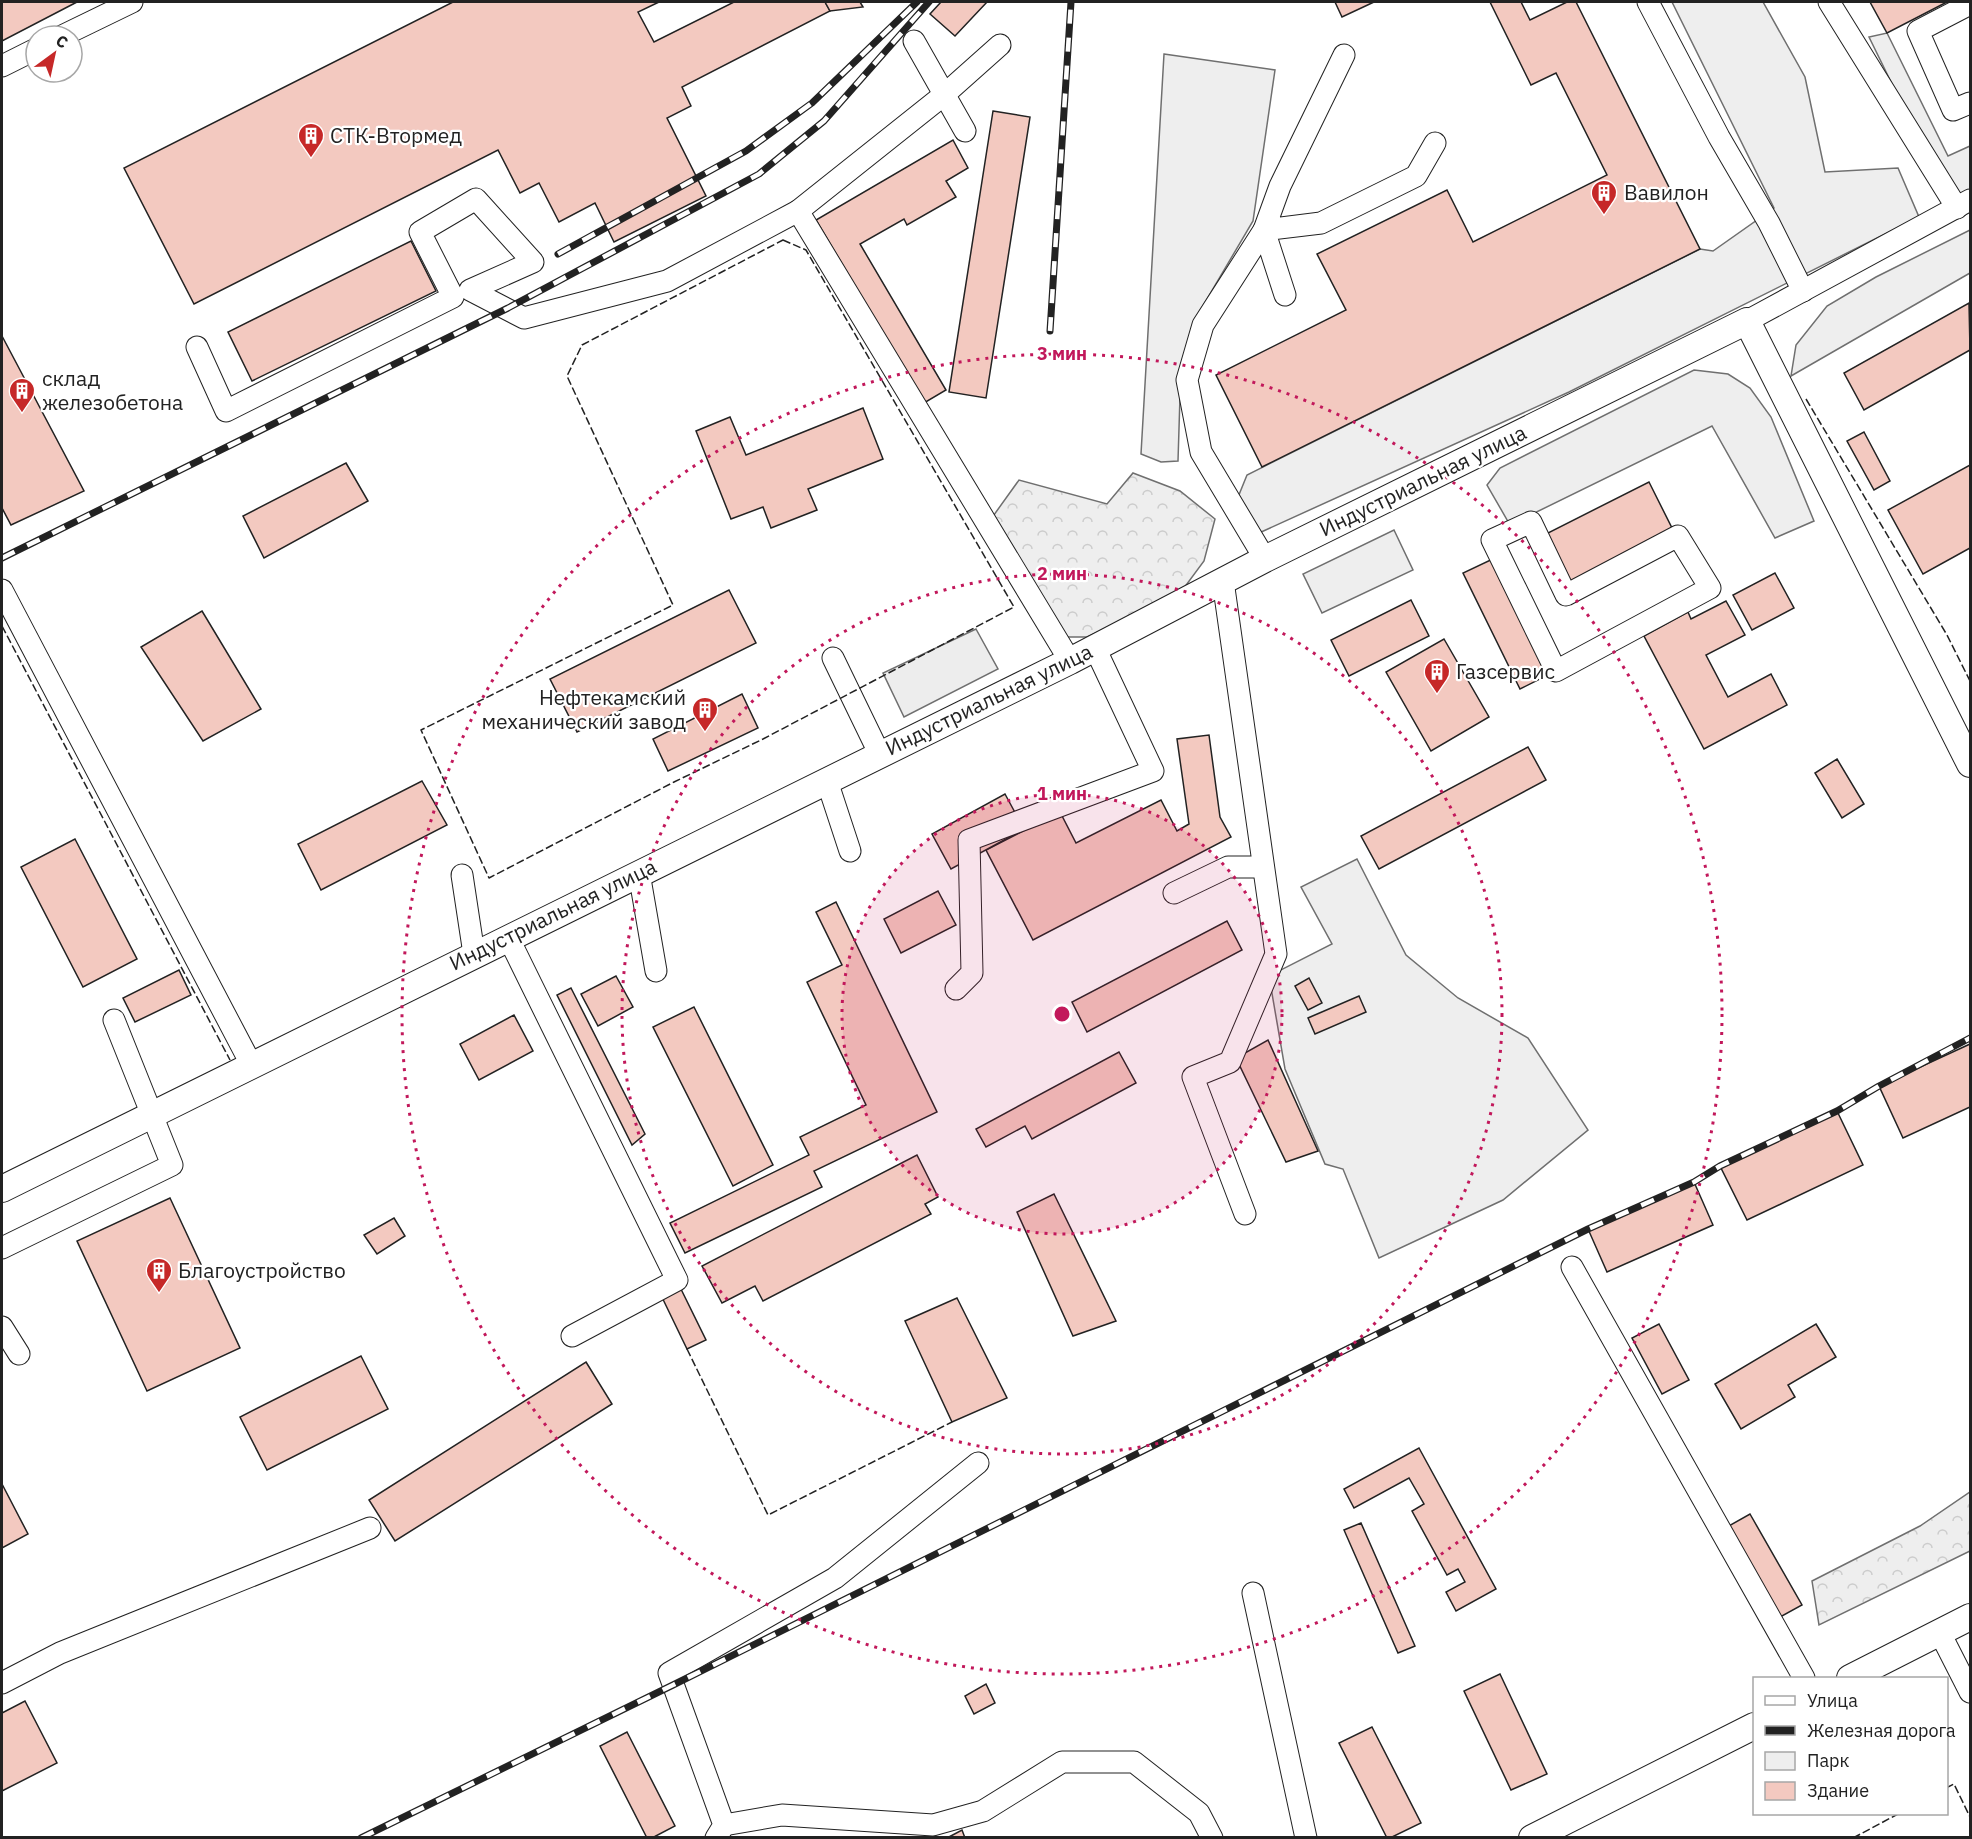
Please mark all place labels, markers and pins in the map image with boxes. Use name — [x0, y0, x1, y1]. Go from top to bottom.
building icon: СТК-Втормед — [296, 121, 326, 159]
place label: СТК-Втормед — [330, 121, 462, 149]
building icon: Вавилон — [1589, 178, 1619, 216]
place label: Вавилон — [1624, 178, 1709, 206]
place label: склад железобетона — [42, 364, 183, 416]
building icon: склад железобетона — [7, 376, 37, 414]
building icon: Газсервис — [1422, 657, 1452, 695]
place label: Газсервис — [1456, 657, 1555, 685]
place label: Нефтекамский механический завод — [481, 683, 686, 735]
building icon: Нефтекамский механический завод — [690, 695, 720, 733]
centre of rings — [1052, 1004, 1072, 1024]
building icon: Благоустройство — [144, 1256, 174, 1294]
place label: Благоустройство — [178, 1256, 346, 1284]

